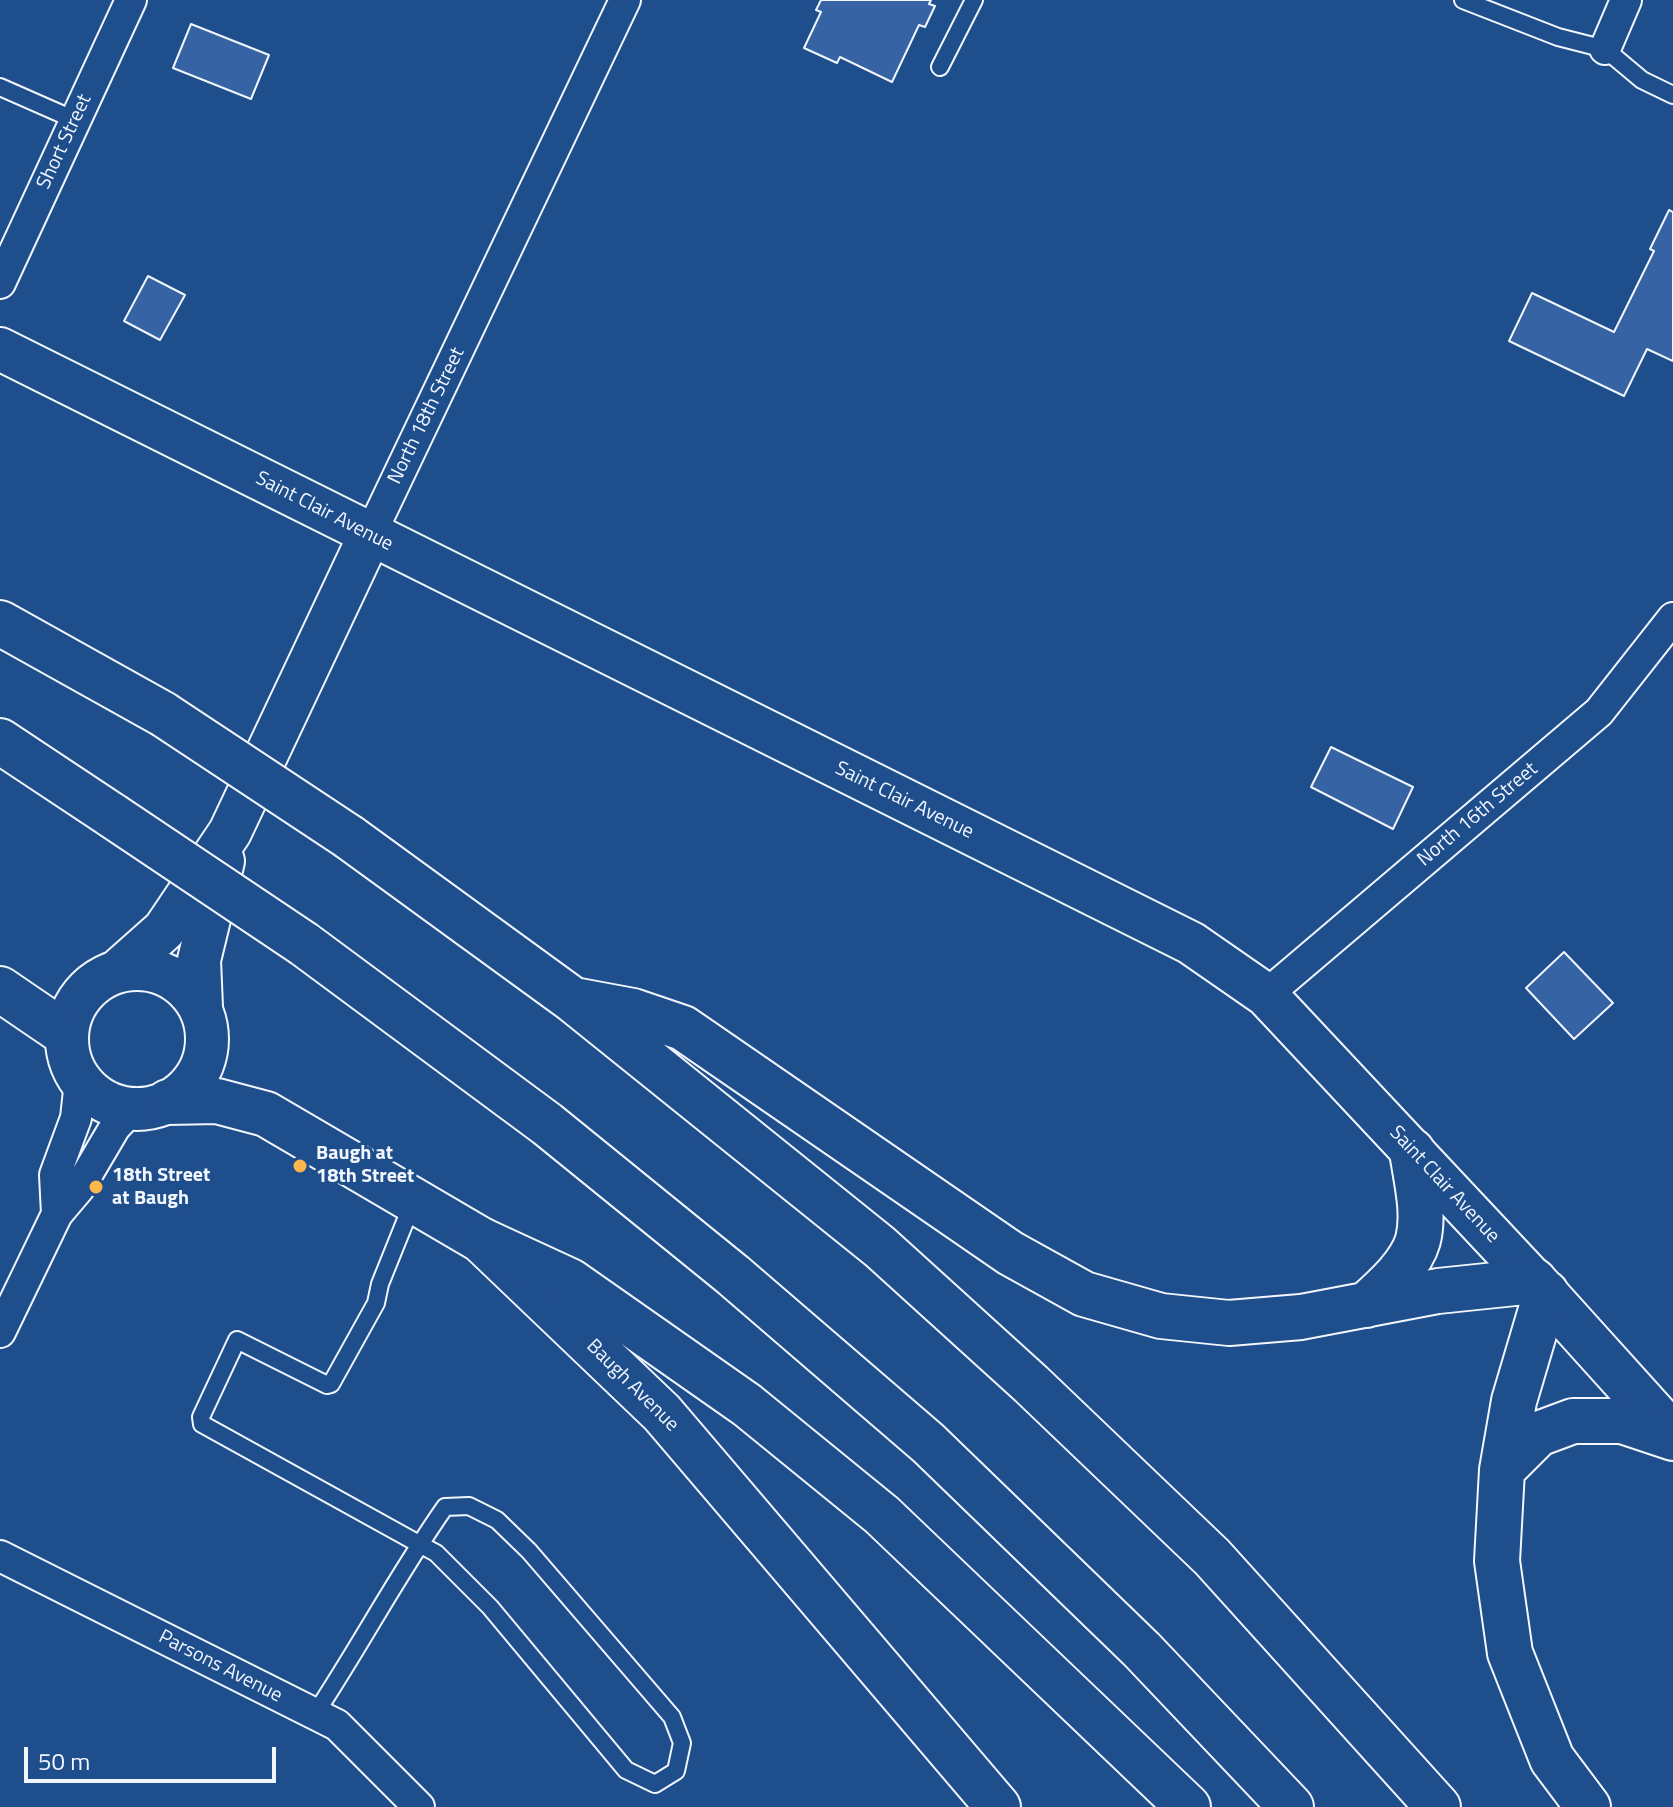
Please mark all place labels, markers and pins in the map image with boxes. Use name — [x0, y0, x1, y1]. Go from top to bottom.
place label: Baugh at 18th Street — [316, 1142, 414, 1189]
marker: Baugh at 18th Street — [291, 1157, 309, 1175]
place label: 18th Street at Baugh — [112, 1164, 210, 1211]
marker: 18th Street at Baugh — [87, 1178, 105, 1196]

